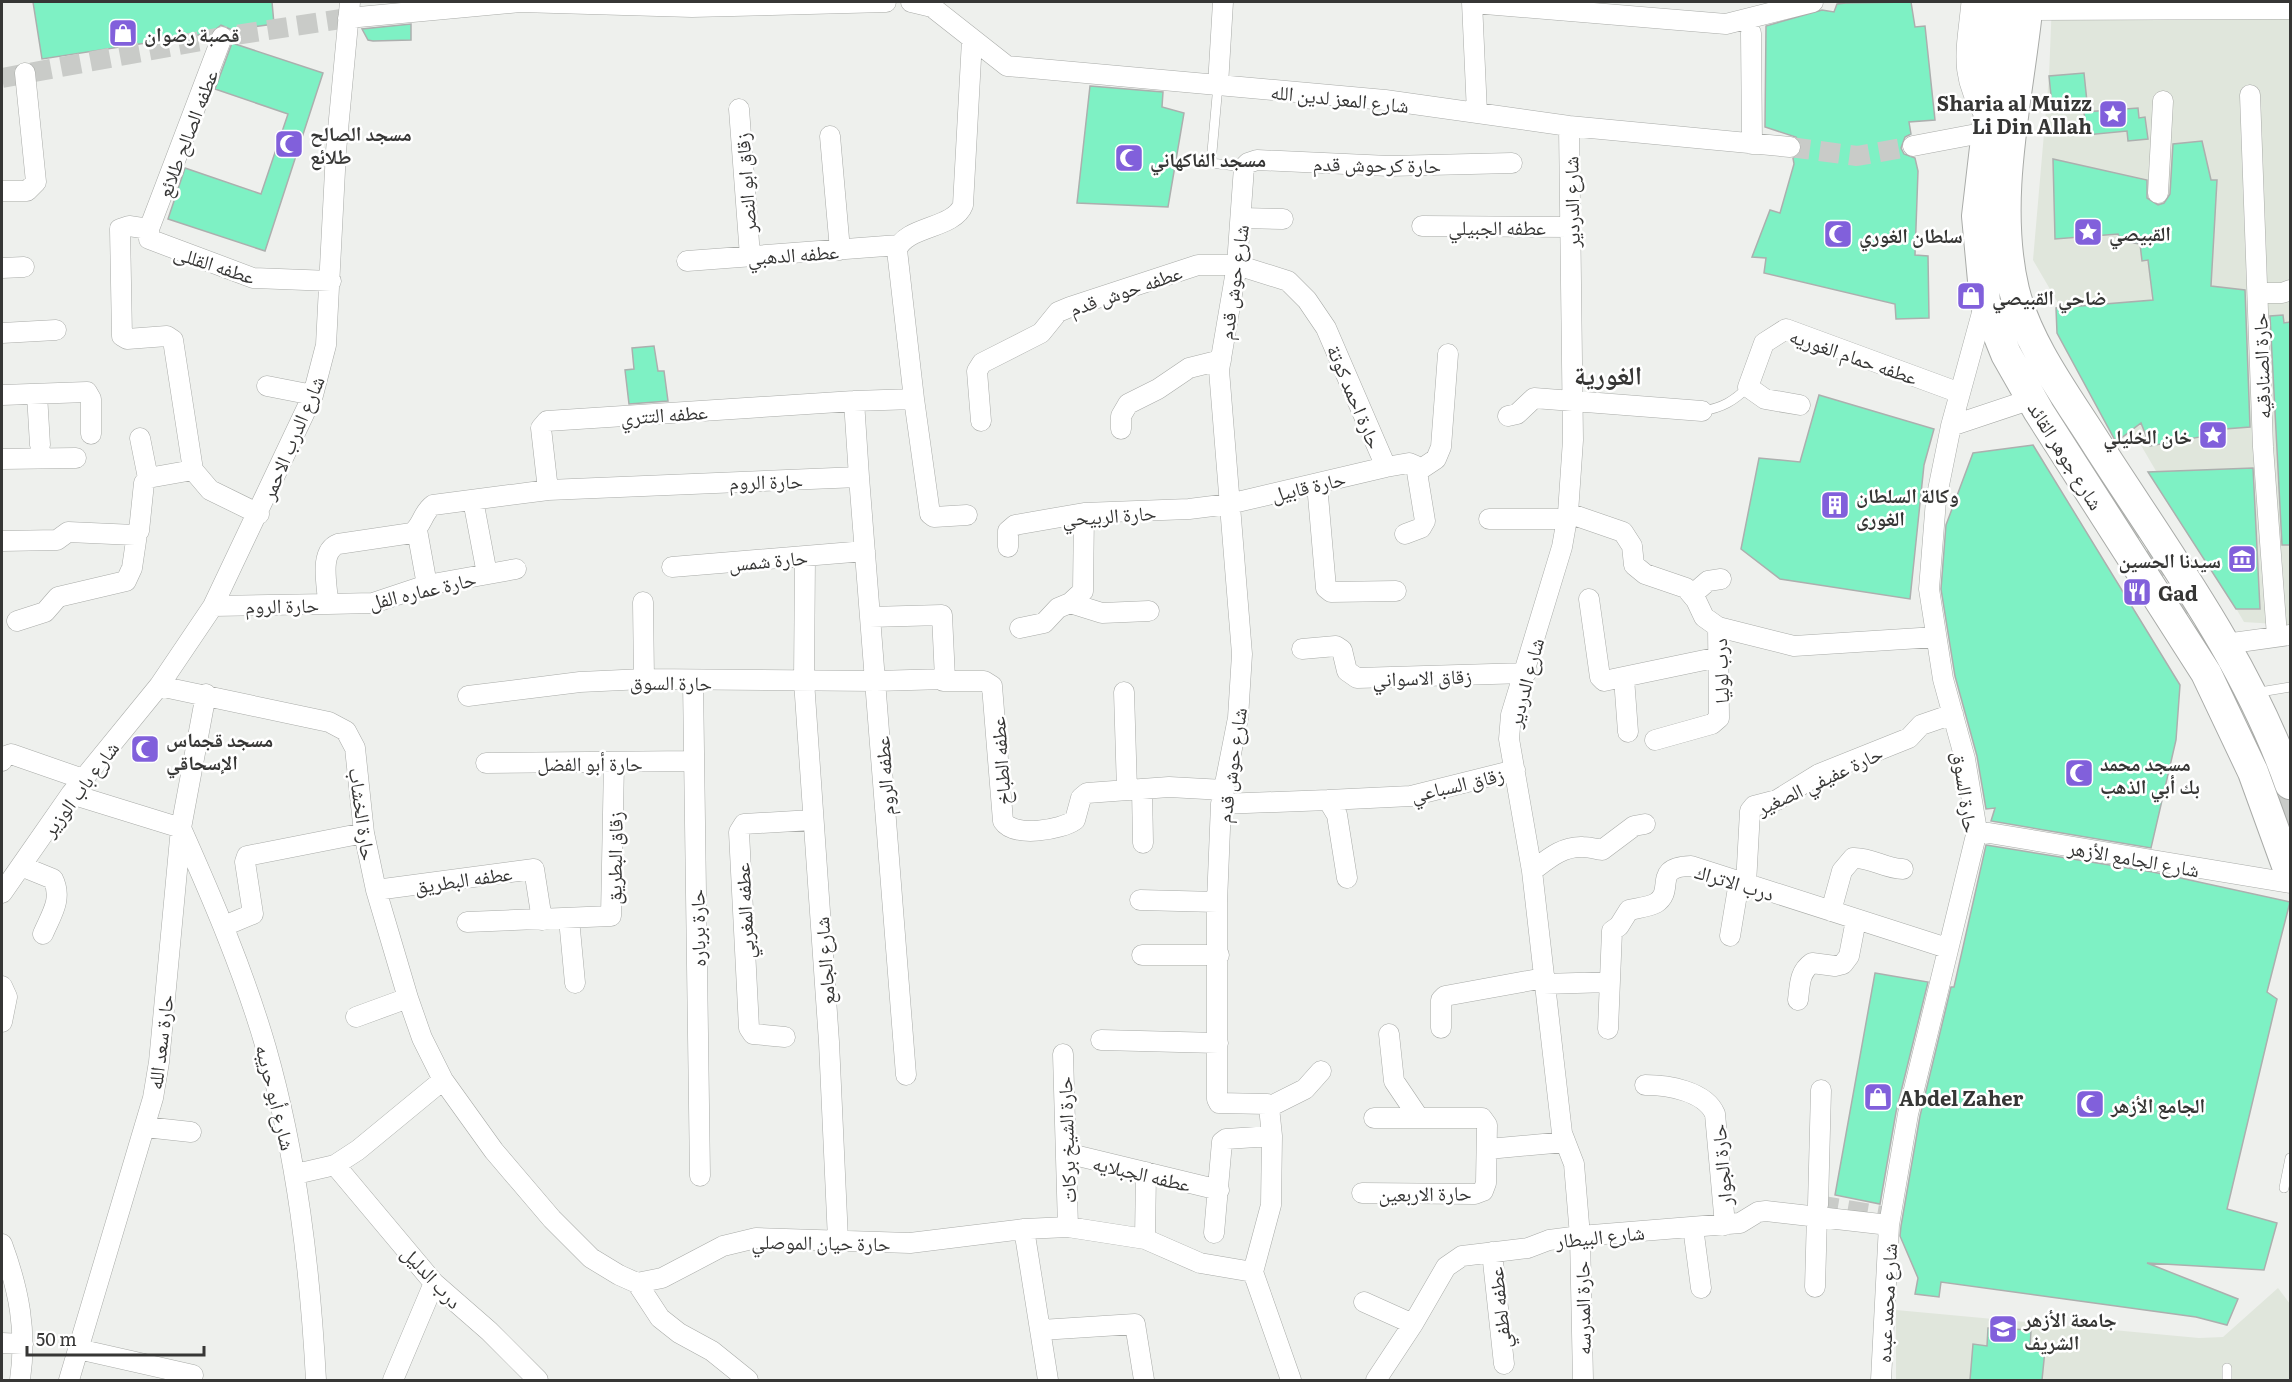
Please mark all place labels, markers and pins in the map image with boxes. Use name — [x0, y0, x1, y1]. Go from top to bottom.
shop icon: قصبة رضوان — [107, 17, 139, 49]
place label: قصبة رضوان — [144, 18, 240, 48]
place label: Sharia al Muizz Li Din Allah — [1937, 87, 2092, 140]
place icon: Sharia al Muizz Li Din Allah — [2097, 98, 2129, 130]
place label: مسجد الصالح طلائع — [310, 117, 412, 171]
mosque icon: مسجد الصالح طلائع — [273, 128, 305, 160]
mosque icon: مسجد الفاكهاني — [1113, 142, 1145, 174]
place label: مسجد الفاكهاني — [1150, 143, 1266, 176]
place icon: القبيصي — [2072, 216, 2104, 248]
place label: القبيصي — [2109, 217, 2171, 250]
mosque icon: سلطان الغوري — [1822, 218, 1854, 250]
place label: سلطان الغوري — [1859, 219, 1963, 252]
shop icon: ضاحي القبيصي — [1955, 280, 1987, 312]
place label: ضاحي القبيصي — [1992, 281, 2106, 314]
place icon: خان الخليلي — [2197, 419, 2229, 451]
place label: خان الخليلي — [2103, 420, 2192, 453]
place label: وكالة السلطان الغورى — [1856, 479, 1959, 532]
building icon: وكالة السلطان الغورى — [1819, 489, 1851, 521]
museum icon: سيدنا الحسين — [2226, 543, 2258, 575]
place label: سيدنا الحسين — [2119, 544, 2221, 574]
restaurant icon: Gad — [2121, 576, 2153, 608]
place label: Gad — [2158, 577, 2198, 607]
place label: مسجد قجماس الإسحاقي — [166, 723, 273, 779]
mosque icon: مسجد قجماس الإسحاقي — [129, 733, 161, 765]
place label: مسجد محمد بك أبي الذهب — [2100, 747, 2200, 803]
mosque icon: مسجد محمد بك أبي الذهب — [2063, 757, 2095, 789]
shop icon: Abdel Zaher — [1862, 1081, 1894, 1113]
place label: Abdel Zaher — [1899, 1082, 2023, 1112]
mosque icon: الجامع الأزهر — [2074, 1088, 2106, 1120]
place label: الجامع الأزهر — [2110, 1089, 2205, 1120]
place label: جامعة الأزهر الشريف — [2023, 1303, 2117, 1356]
school or university icon: جامعة الأزهر الشريف — [1987, 1313, 2019, 1345]

